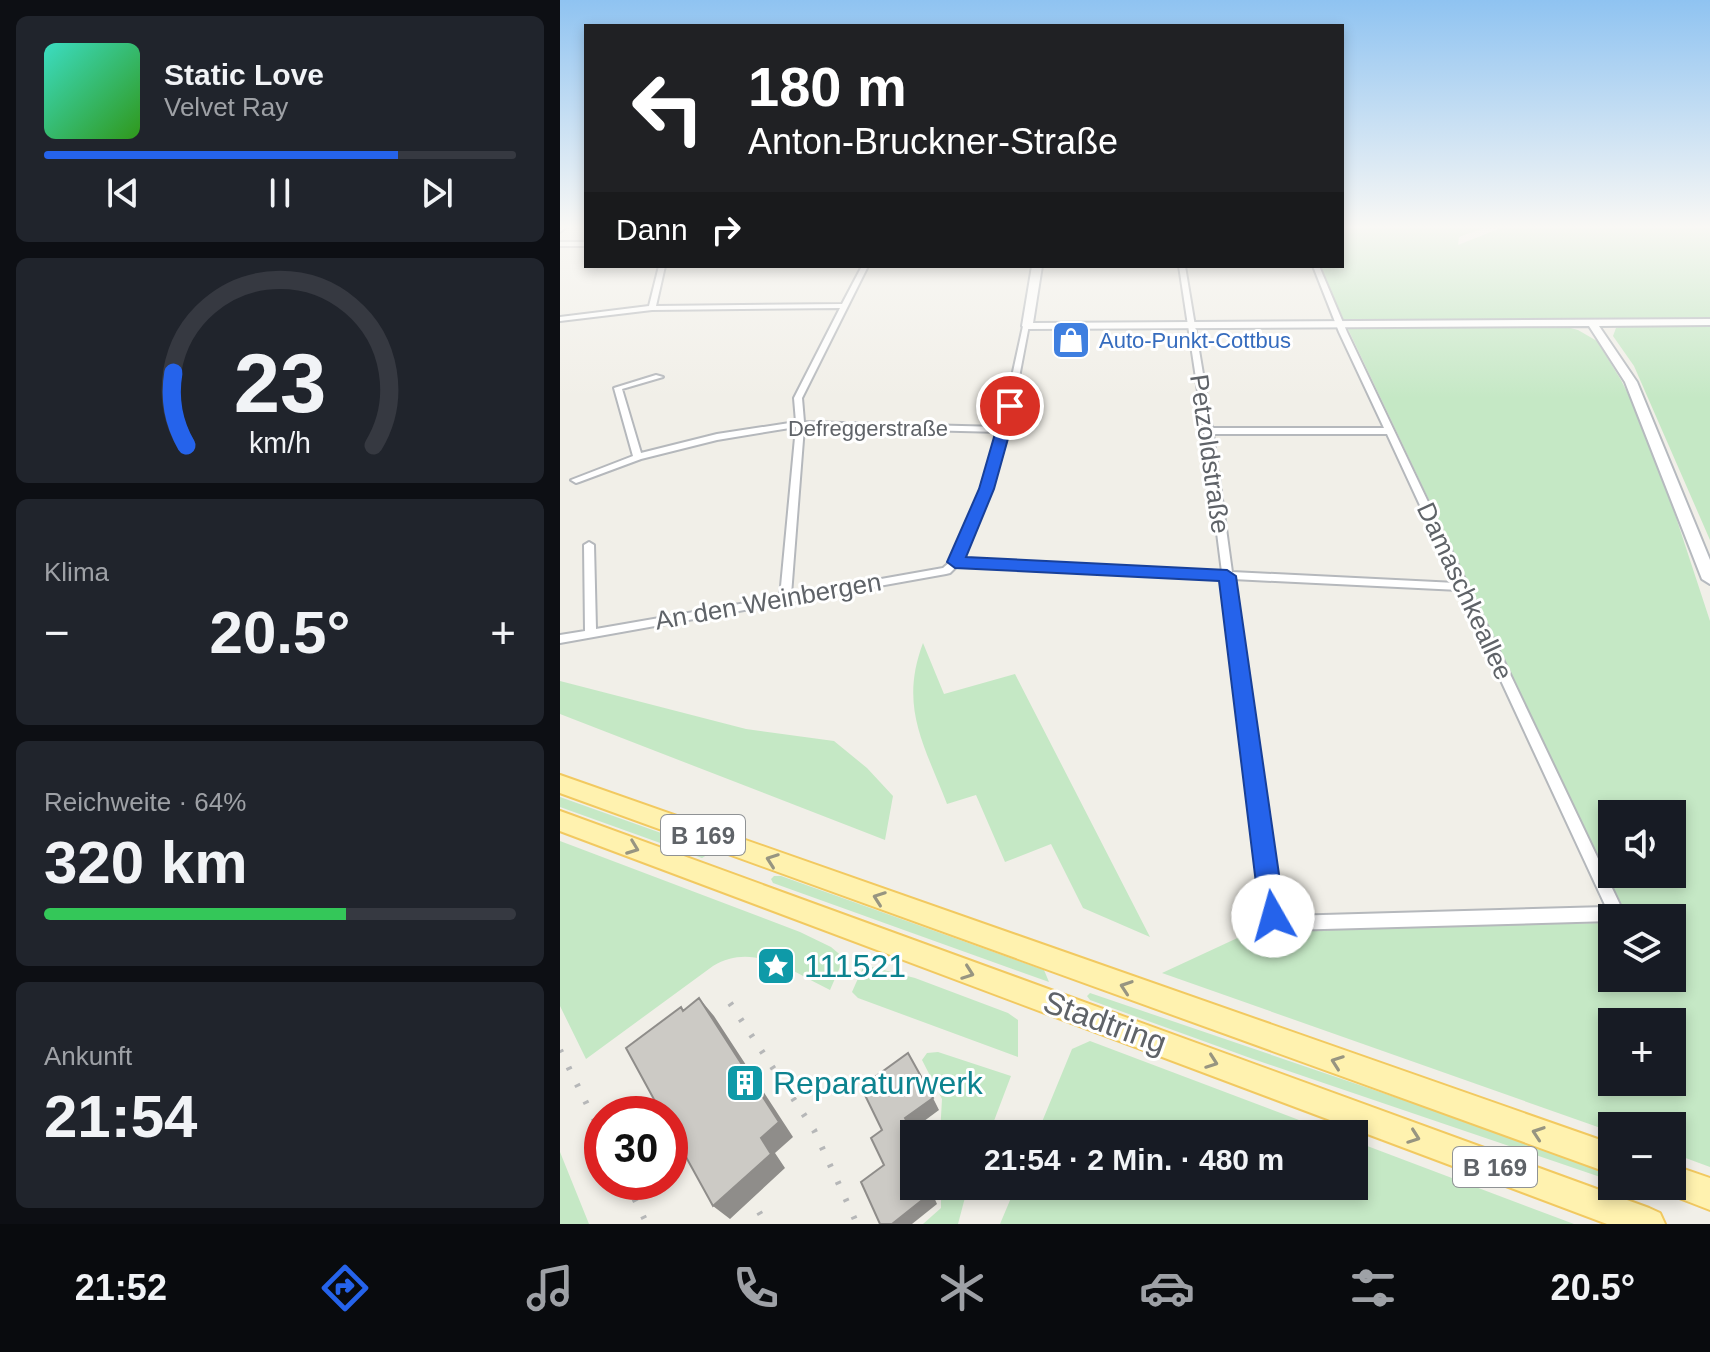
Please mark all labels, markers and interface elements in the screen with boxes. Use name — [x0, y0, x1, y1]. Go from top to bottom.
text: 180 m — [748, 55, 907, 118]
icon: left — [616, 56, 720, 160]
text: Static Love — [164, 58, 324, 91]
text: Velvet Ray — [164, 92, 288, 122]
text: Anton-Bruckner-Straße — [748, 121, 1118, 162]
icon: previous — [101, 171, 145, 215]
icon: pause — [258, 171, 302, 215]
icon: next — [415, 171, 459, 215]
icon: right — [704, 208, 748, 252]
text: Dann — [616, 213, 688, 246]
shop icon: Auto-Punkt-Cottbus — [1050, 319, 1092, 361]
place label: Auto-Punkt-Cottbus — [1099, 328, 1291, 353]
text: 23 — [234, 337, 326, 430]
pin — [976, 372, 1044, 440]
street label: Petzoldstraße — [1184, 372, 1236, 536]
icon: arrive — [988, 384, 1032, 428]
street label: Defreggerstraße — [788, 416, 948, 441]
text: km/h — [249, 428, 311, 460]
street label: Damaschkeallee — [1411, 498, 1519, 684]
text: Klima — [44, 557, 109, 587]
street label: An den Weinbergen — [652, 566, 884, 636]
text: 20.5° — [210, 599, 350, 666]
text: − — [44, 608, 70, 657]
text: + — [490, 608, 516, 657]
text: Reichweite · 64% — [44, 787, 246, 817]
map controls — [1598, 800, 1686, 1200]
button: sound — [1598, 800, 1686, 888]
road number: B 169 — [661, 815, 745, 855]
text: 320 km — [44, 829, 248, 896]
one-way arrow — [625, 838, 639, 855]
one-way arrow — [766, 853, 780, 869]
position arrow — [1231, 874, 1315, 958]
one-way arrow — [872, 891, 886, 908]
button: layers — [1598, 904, 1686, 992]
place icon: 111521 — [755, 945, 797, 987]
place label: 111521 — [804, 948, 906, 984]
one-way arrow — [961, 963, 975, 979]
one-way arrow — [1120, 980, 1134, 997]
street label: Stadtring — [1039, 983, 1171, 1061]
button: + — [1598, 1008, 1686, 1096]
text: Ankunft — [44, 1041, 132, 1071]
one-way arrow — [1205, 1052, 1219, 1069]
one-way arrow — [1331, 1055, 1345, 1071]
building icon: Reparaturwerk — [724, 1062, 766, 1104]
place label: Reparaturwerk — [773, 1065, 984, 1101]
text: 21:54 — [44, 1083, 197, 1150]
speed limit sign: 30 — [584, 1096, 688, 1200]
button: − — [1598, 1112, 1686, 1200]
one-way arrow — [1532, 1126, 1546, 1143]
one-way arrow — [1406, 1127, 1420, 1144]
text: 21:54 · 2 Min. · 480 m — [984, 1143, 1284, 1176]
road number: B 169 — [1453, 1147, 1537, 1187]
icon: directions — [317, 1260, 373, 1316]
icon: music — [522, 1260, 578, 1316]
icon: phone — [728, 1260, 784, 1316]
icon: climate — [934, 1260, 990, 1316]
icon: car — [1139, 1260, 1195, 1316]
icon: filters — [1345, 1260, 1401, 1316]
text: 21:52 — [75, 1267, 167, 1308]
text: 20.5° — [1551, 1267, 1635, 1308]

